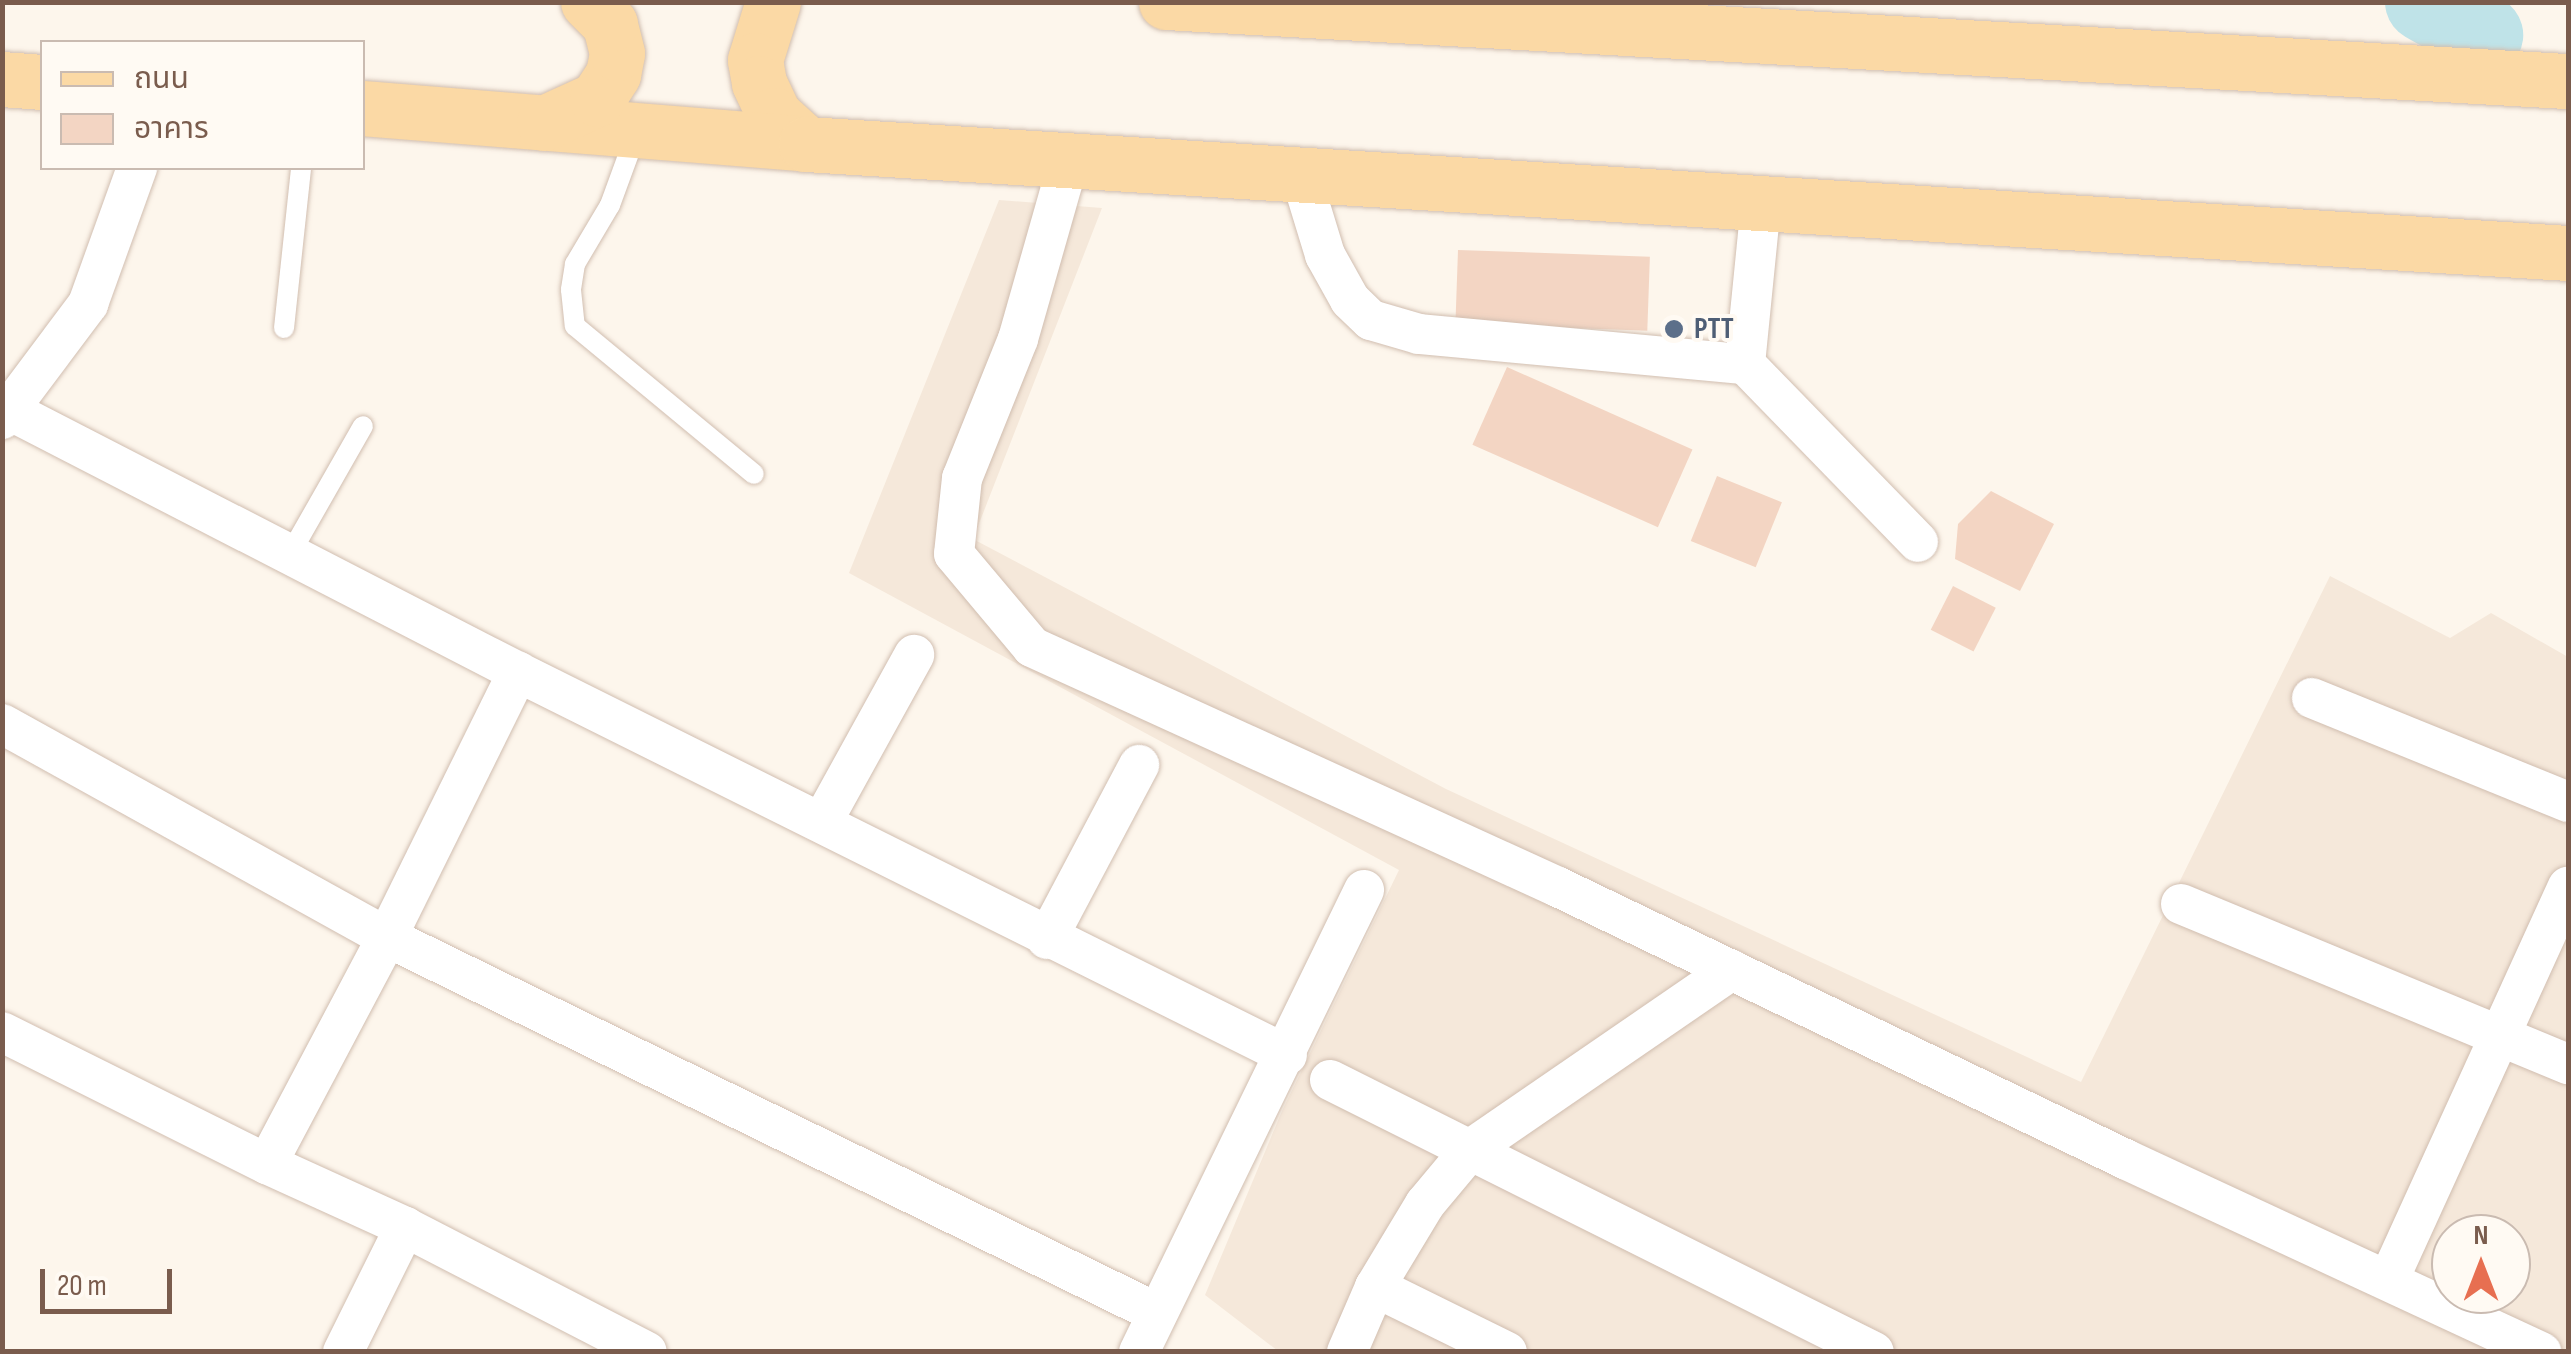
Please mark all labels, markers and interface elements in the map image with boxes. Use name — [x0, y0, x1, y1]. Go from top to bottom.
legend — [40, 40, 365, 170]
text: ถนน — [134, 61, 189, 97]
text: อาคาร — [134, 111, 209, 147]
place label: PTT — [1694, 311, 1734, 347]
marker: PTT — [1663, 318, 1685, 340]
north arrow — [2431, 1214, 2531, 1314]
text: N — [2474, 1219, 2488, 1252]
scale bar — [45, 1249, 178, 1311]
text: 20 m — [57, 1268, 107, 1304]

